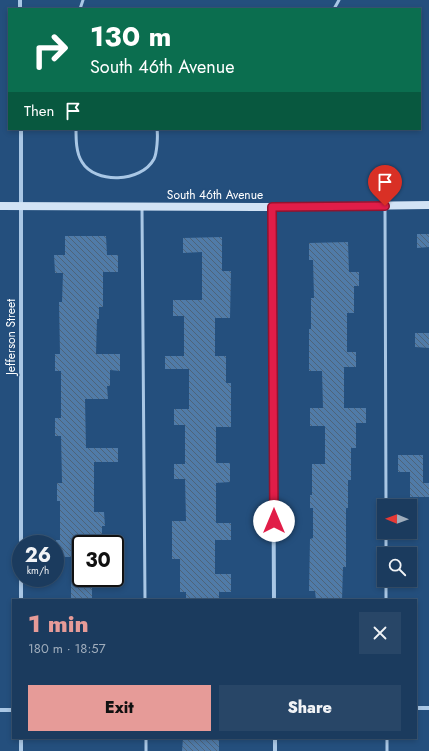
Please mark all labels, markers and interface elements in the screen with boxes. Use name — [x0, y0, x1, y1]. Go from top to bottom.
text: 130 m — [90, 16, 172, 57]
icon: right — [24, 24, 76, 76]
text: South 46th Avenue — [90, 54, 234, 80]
text: Then — [24, 100, 54, 122]
icon: arrive — [62, 100, 84, 122]
pin — [368, 165, 402, 206]
icon: arrive — [374, 171, 396, 193]
street label: South 46th Avenue — [167, 186, 263, 204]
street label: Jefferson Street — [2, 299, 20, 377]
north arrow — [377, 499, 417, 539]
map controls — [377, 499, 417, 587]
position arrow — [253, 500, 295, 542]
speed limit sign: 30 — [72, 535, 124, 587]
text: 26 — [25, 541, 51, 570]
button: search — [377, 547, 417, 587]
text: km/h — [27, 563, 49, 578]
text: 1 min — [28, 606, 89, 641]
button: close — [359, 612, 401, 654]
text: 180 m · 18:57 — [28, 639, 106, 658]
button: Exit — [28, 685, 211, 731]
button: Share — [219, 685, 401, 731]

